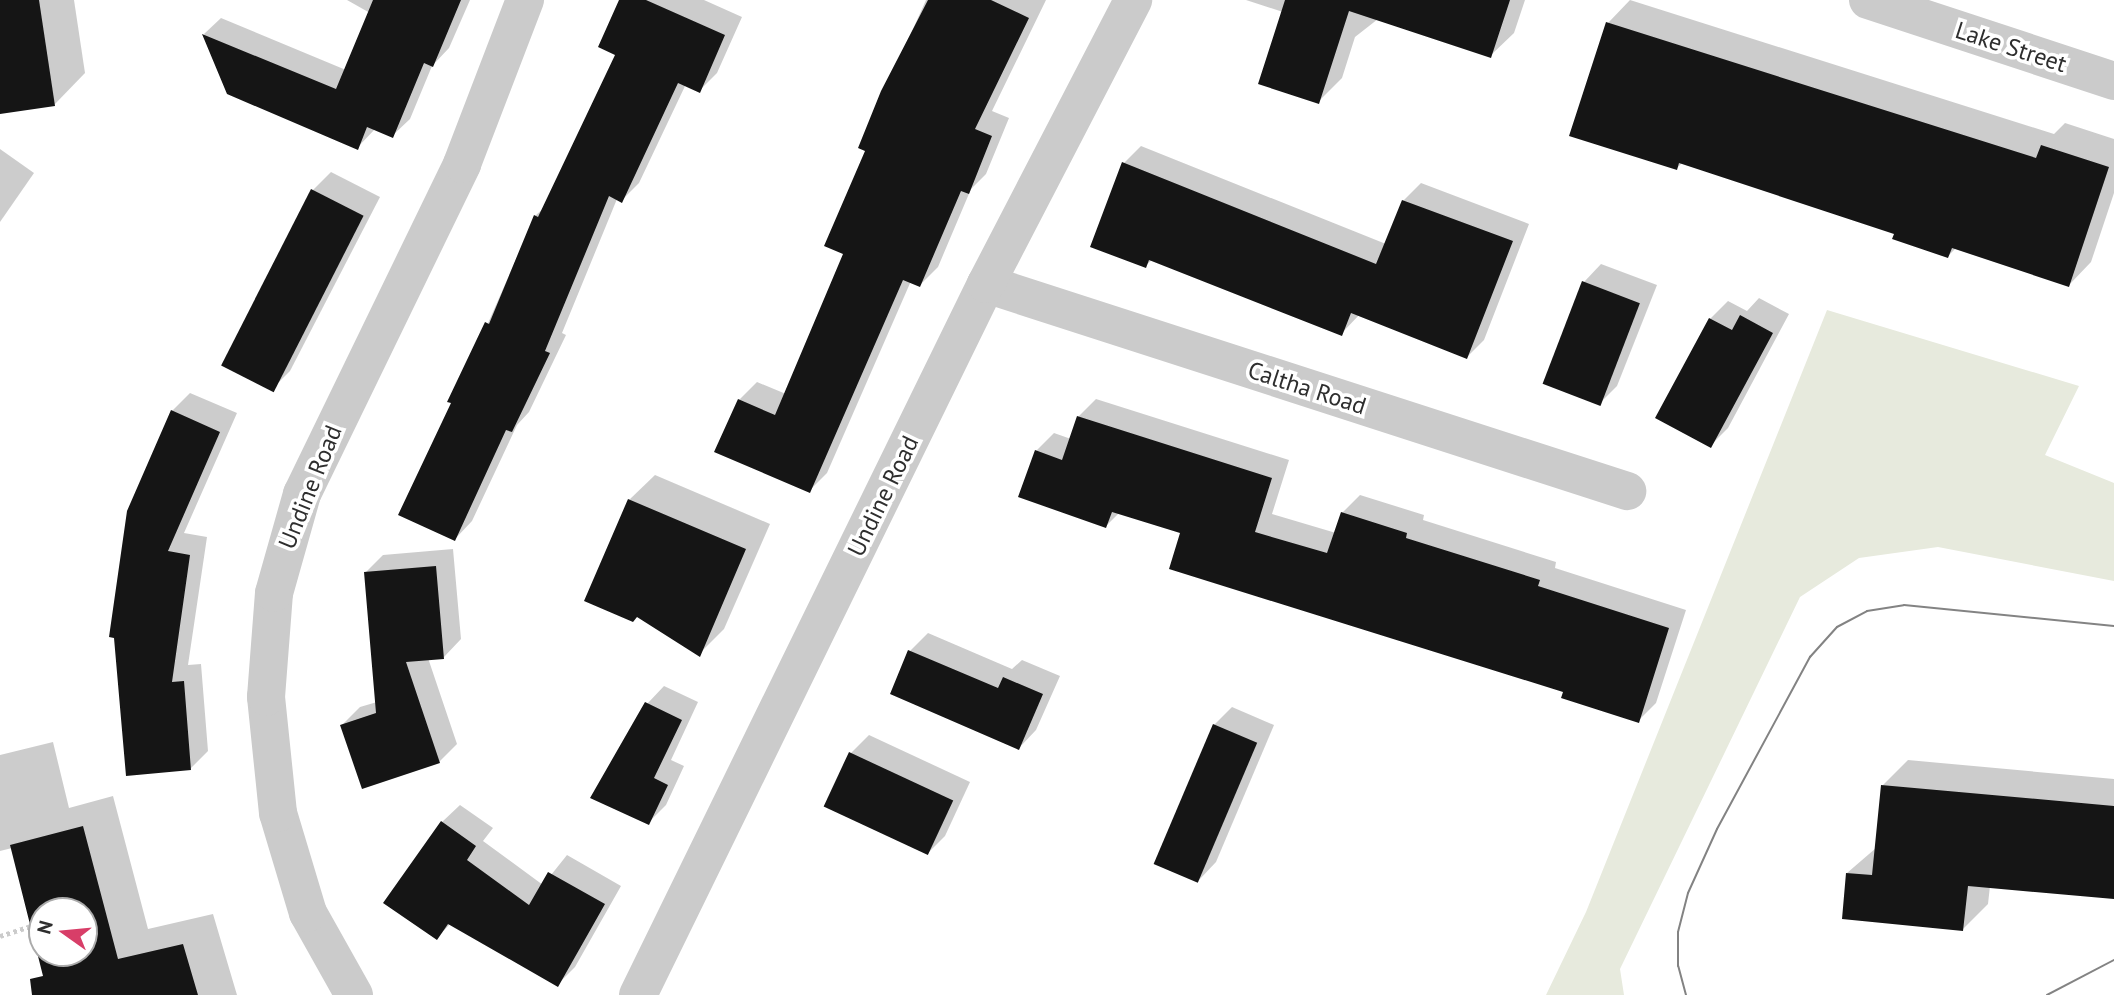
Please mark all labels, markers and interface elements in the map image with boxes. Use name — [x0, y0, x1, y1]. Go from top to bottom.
street label: Lake Street — [1952, 16, 2070, 78]
street label: Caltha Road — [1244, 355, 1370, 421]
street label: Undine Road — [272, 421, 348, 553]
street label: Undine Road — [841, 431, 925, 561]
north arrow — [28, 897, 98, 967]
text: N — [31, 918, 58, 936]

